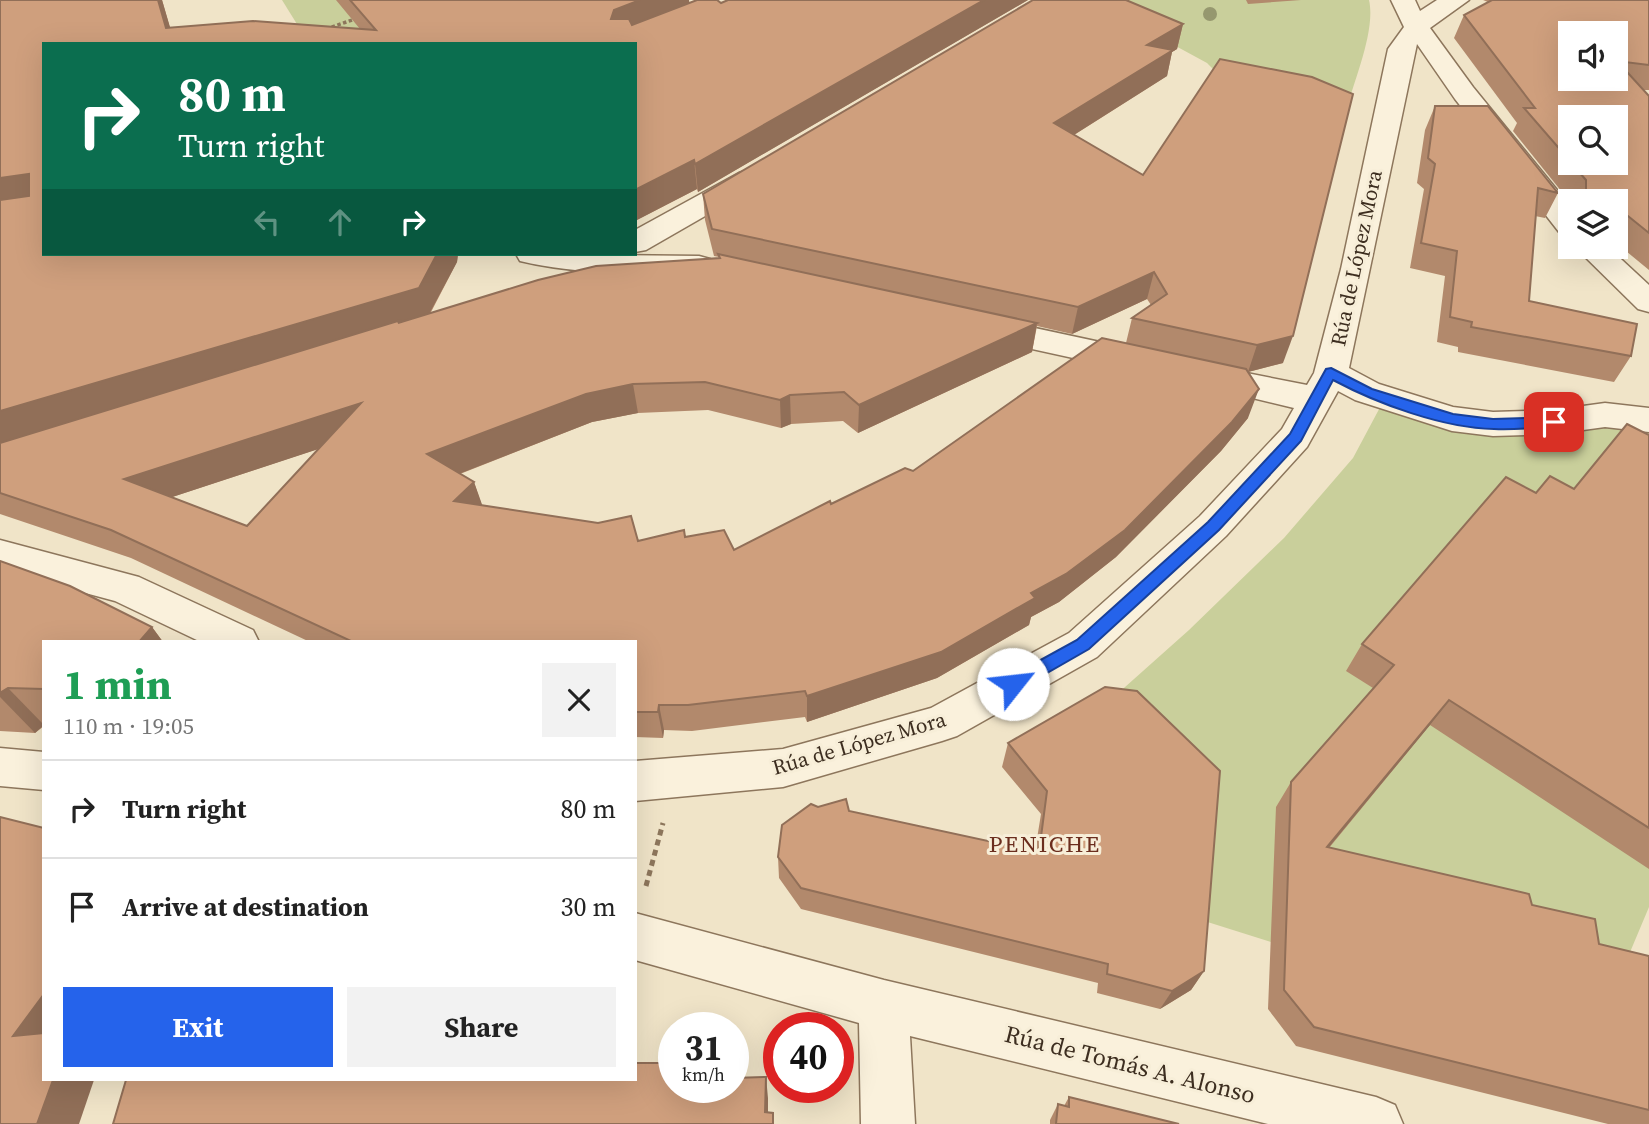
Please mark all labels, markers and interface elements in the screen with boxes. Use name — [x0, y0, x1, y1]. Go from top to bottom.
map controls — [1558, 21, 1628, 259]
button: sound — [1558, 21, 1628, 91]
text: 80 m — [178, 60, 286, 127]
icon: right — [63, 70, 154, 161]
button: search — [1558, 105, 1628, 175]
text: Turn right — [178, 124, 324, 168]
street label: Rúa de López Mora — [1323, 167, 1389, 349]
button: layers — [1558, 189, 1628, 259]
icon: left — [248, 203, 286, 241]
icon: ahead — [321, 203, 359, 241]
icon: right — [394, 203, 432, 241]
pin — [1524, 392, 1584, 452]
icon: arrive — [1535, 403, 1573, 441]
position arrow — [976, 647, 1050, 721]
text: 1 min — [63, 655, 172, 713]
button: close — [542, 663, 616, 737]
street label: Rúa de López Mora — [769, 704, 950, 782]
text: 110 m · 19:05 — [63, 710, 194, 742]
icon: right — [63, 790, 101, 828]
text: Turn right — [122, 791, 246, 827]
text: 80 m — [561, 791, 616, 827]
district label: PENICHE — [989, 828, 1101, 860]
icon: arrive — [63, 888, 101, 926]
text: Arrive at destination — [122, 889, 369, 925]
text: 30 m — [561, 889, 616, 925]
button: Exit — [63, 987, 333, 1067]
button: Share — [347, 987, 616, 1067]
speed limit sign: 40 — [763, 1012, 854, 1103]
street label: Rúa de Tomás A. Alonso — [1001, 1017, 1259, 1111]
text: 31 — [685, 1024, 722, 1072]
text: km/h — [682, 1062, 725, 1087]

